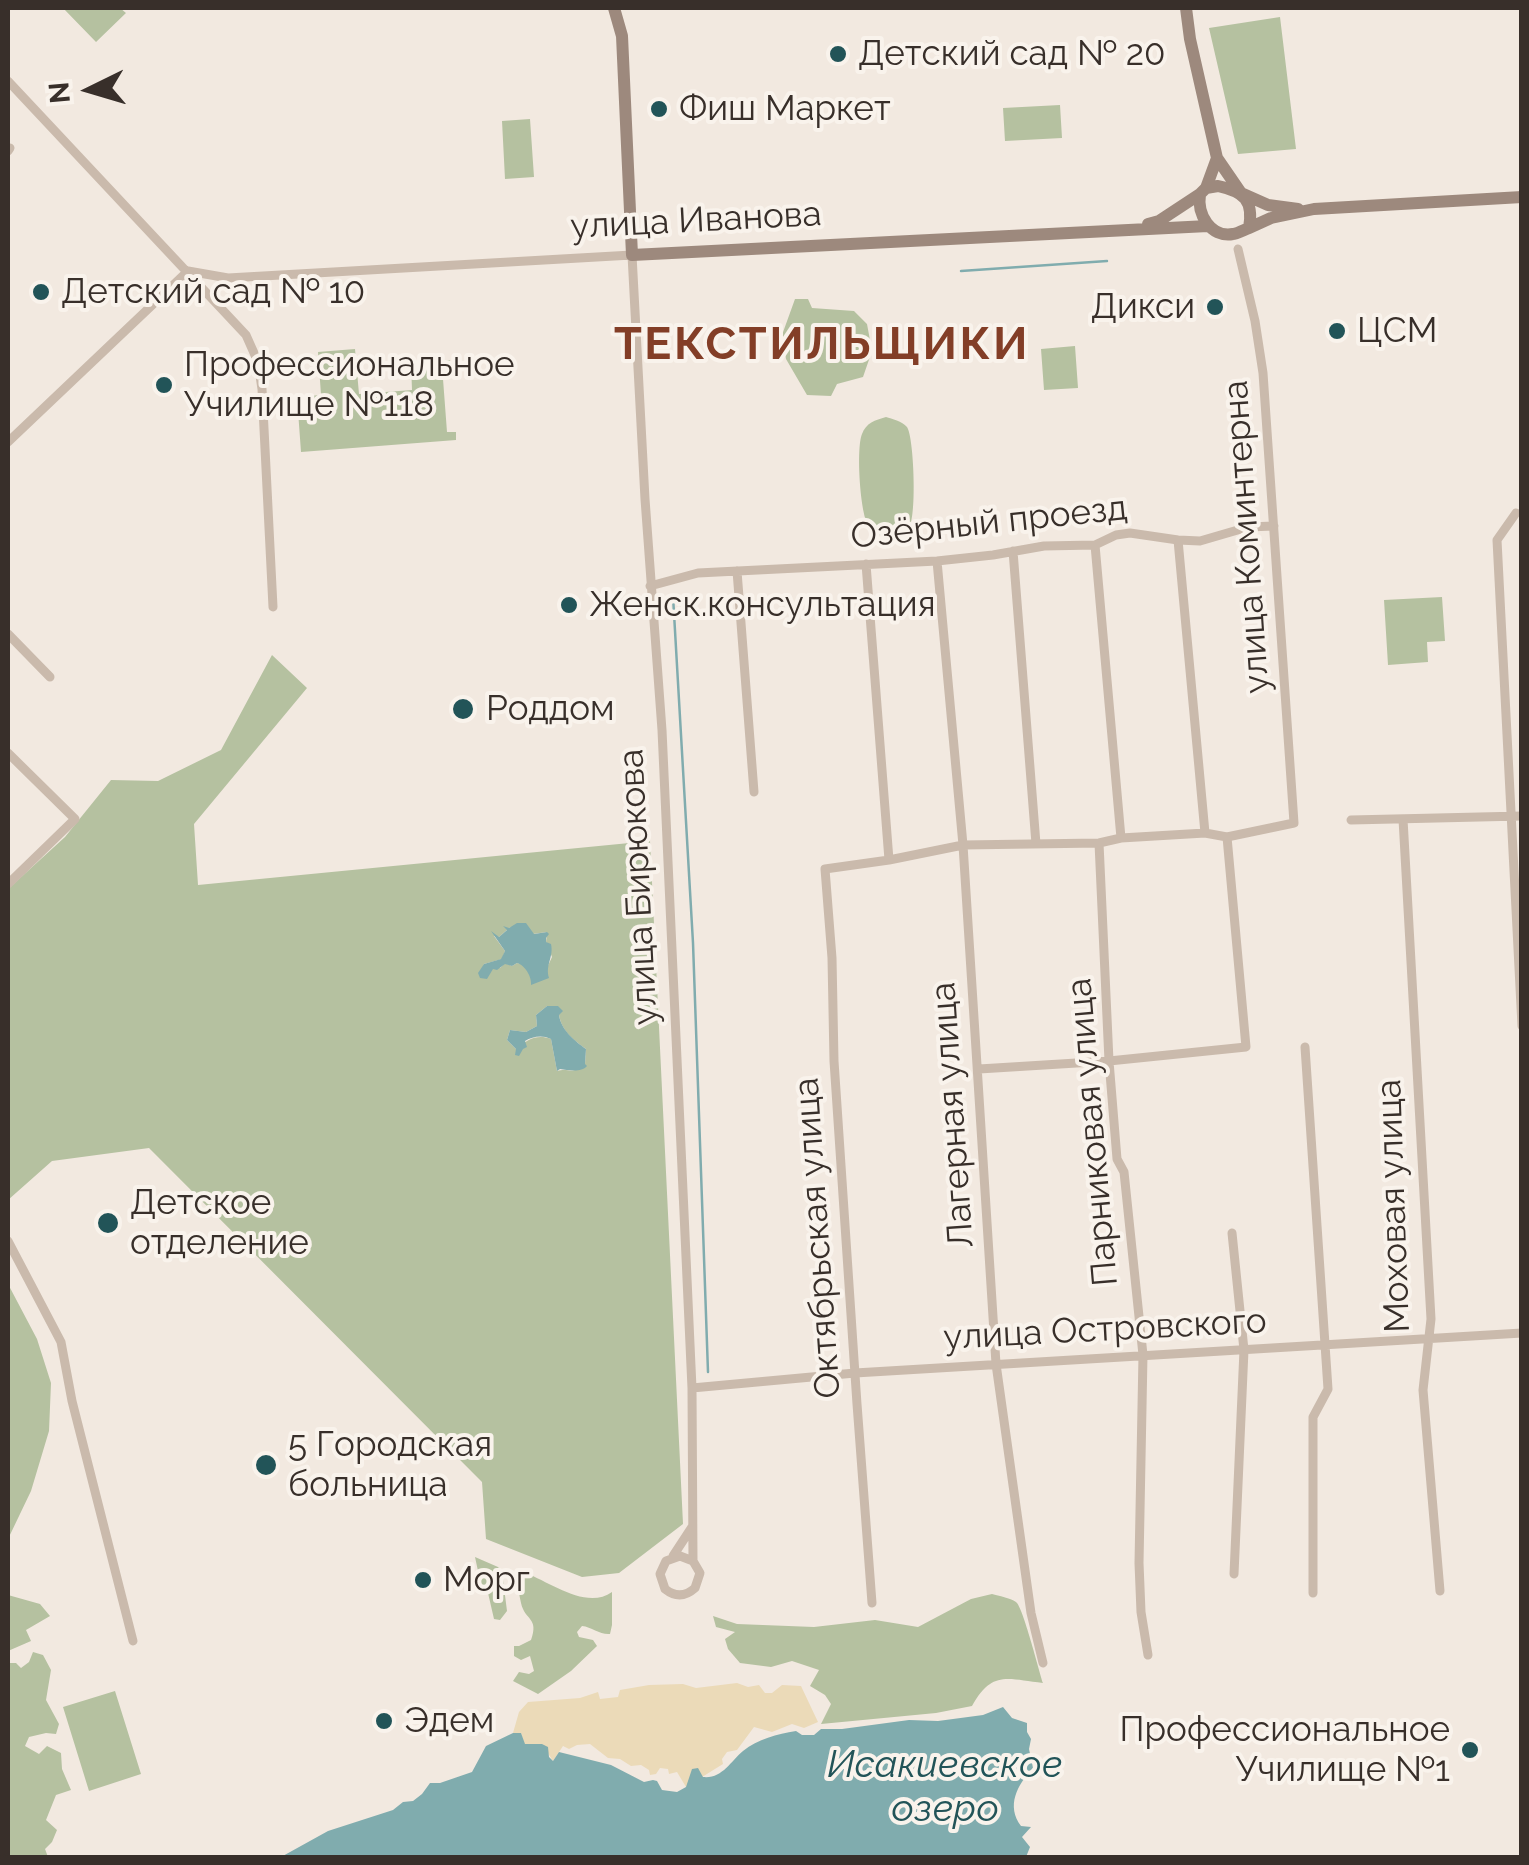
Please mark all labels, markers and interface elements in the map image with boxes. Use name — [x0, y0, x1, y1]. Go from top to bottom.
place label: Детский сад № 20 — [858, 33, 1165, 75]
north arrow — [40, 40, 140, 140]
marker: Детский сад № 20 — [827, 43, 849, 65]
text: N — [42, 81, 77, 105]
place label: Фиш Маркет — [679, 88, 891, 130]
marker: Фиш Маркет — [648, 98, 670, 120]
street label: улица Иванова — [569, 193, 823, 249]
place label: Детский сад № 10 — [61, 271, 365, 313]
marker: Детский сад № 10 — [30, 281, 52, 303]
place label: Дикси — [1091, 286, 1195, 328]
marker: Дикси — [1204, 296, 1226, 318]
place label: ЦСМ — [1357, 310, 1437, 352]
district label: ТЕКСТИЛЬЩИКИ — [614, 318, 1030, 372]
marker: ЦСМ — [1326, 320, 1348, 342]
place label: Профессиональное Училище №118 — [184, 344, 515, 426]
marker: Профессиональное Училище №118 — [153, 374, 175, 396]
street label: улица Коминтерна — [1215, 379, 1279, 695]
street label: Озёрный проезд — [849, 488, 1129, 558]
place label: Женск.консультация — [589, 584, 936, 626]
marker: Женск.консультация — [558, 594, 580, 616]
place label: Роддом — [486, 688, 615, 730]
marker: Роддом — [450, 696, 476, 722]
street label: улица Бирюкова — [611, 748, 667, 1026]
street label: Парниковая улица — [1059, 976, 1127, 1288]
street label: Лагерная улица — [923, 981, 983, 1249]
street label: Октябрьская улица — [786, 1076, 850, 1400]
street label: Моховая улица — [1369, 1079, 1419, 1333]
place label: Детское отделение — [130, 1182, 309, 1264]
marker: Детское отделение — [95, 1210, 121, 1236]
street label: улица Островского — [942, 1301, 1268, 1359]
place label: 5 Городская больница — [288, 1424, 492, 1506]
marker: 5 Городская больница — [253, 1452, 279, 1478]
place label: Морг — [443, 1559, 530, 1601]
marker: Морг — [412, 1569, 434, 1591]
place label: Эдем — [404, 1700, 494, 1742]
place label: Профессиональное Училище №1 — [1119, 1709, 1450, 1791]
marker: Эдем — [373, 1710, 395, 1732]
marker: Профессиональное Училище №1 — [1459, 1739, 1481, 1761]
water label: Исакиевское озеро — [827, 1743, 1063, 1832]

